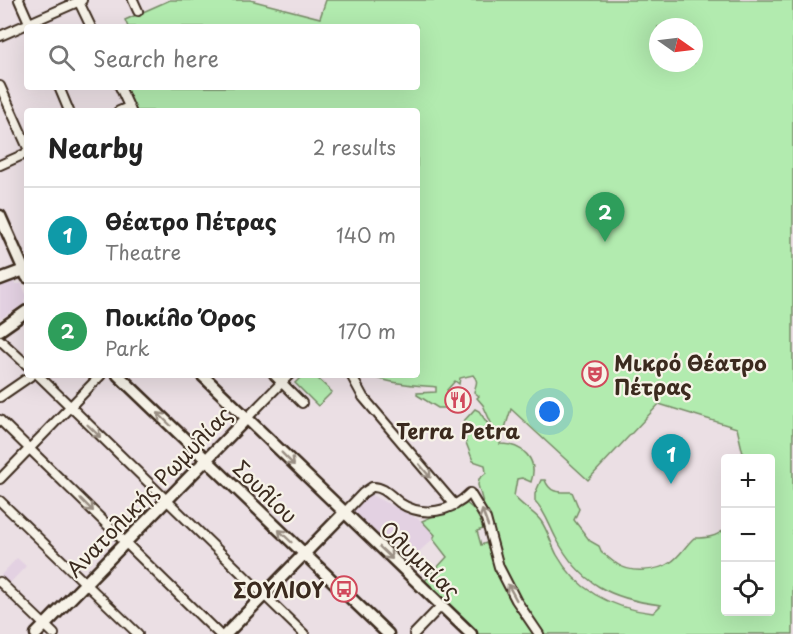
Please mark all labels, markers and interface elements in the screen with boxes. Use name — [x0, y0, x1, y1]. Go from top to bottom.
north arrow — [649, 18, 703, 72]
search box — [24, 24, 420, 90]
icon: search — [45, 41, 78, 74]
text: Search here — [93, 41, 219, 74]
text: Nearby — [48, 128, 143, 167]
text: 2 results — [313, 132, 396, 162]
pin: 2 — [586, 192, 624, 242]
text: Θέατρο Πέτρας — [105, 204, 277, 237]
text: 1 — [63, 220, 72, 250]
text: 140 m — [336, 220, 396, 250]
text: Theatre — [105, 237, 181, 267]
text: Ποικίλο Όρος — [105, 300, 256, 333]
text: 2 — [60, 316, 75, 346]
text: 170 m — [338, 316, 396, 346]
text: Park — [105, 333, 150, 363]
place label: Μικρό Θέατρο Πέτρας — [614, 346, 767, 402]
theatre icon: Μικρό Θέατρο Πέτρας — [580, 359, 610, 389]
restaurant icon: Terra Petra — [443, 385, 473, 415]
your location — [535, 397, 564, 426]
street label: Ανατολικής Ρωμυλίας — [58, 398, 238, 584]
one-way arrow — [156, 412, 171, 426]
place label: Terra Petra — [396, 414, 520, 446]
one-way arrow — [87, 424, 102, 438]
pin: 1 — [652, 434, 690, 484]
one-way arrow — [281, 451, 296, 466]
street label: Σουλίου — [226, 452, 306, 530]
map controls — [721, 454, 775, 616]
button: + — [721, 454, 775, 508]
one-way arrow — [418, 462, 431, 478]
one-way arrow — [79, 498, 94, 512]
button: − — [721, 508, 775, 562]
one-way arrow — [478, 509, 489, 528]
street label: Ολυμπίας — [374, 512, 468, 606]
one-way arrow — [277, 528, 292, 543]
one-way arrow — [379, 546, 394, 561]
button: locate — [721, 562, 775, 616]
place label: ΣΟΥΛΙΟΥ — [233, 573, 324, 605]
bus stop icon: ΣΟΥΛΙΟΥ — [329, 574, 359, 604]
one-way arrow — [506, 583, 517, 601]

